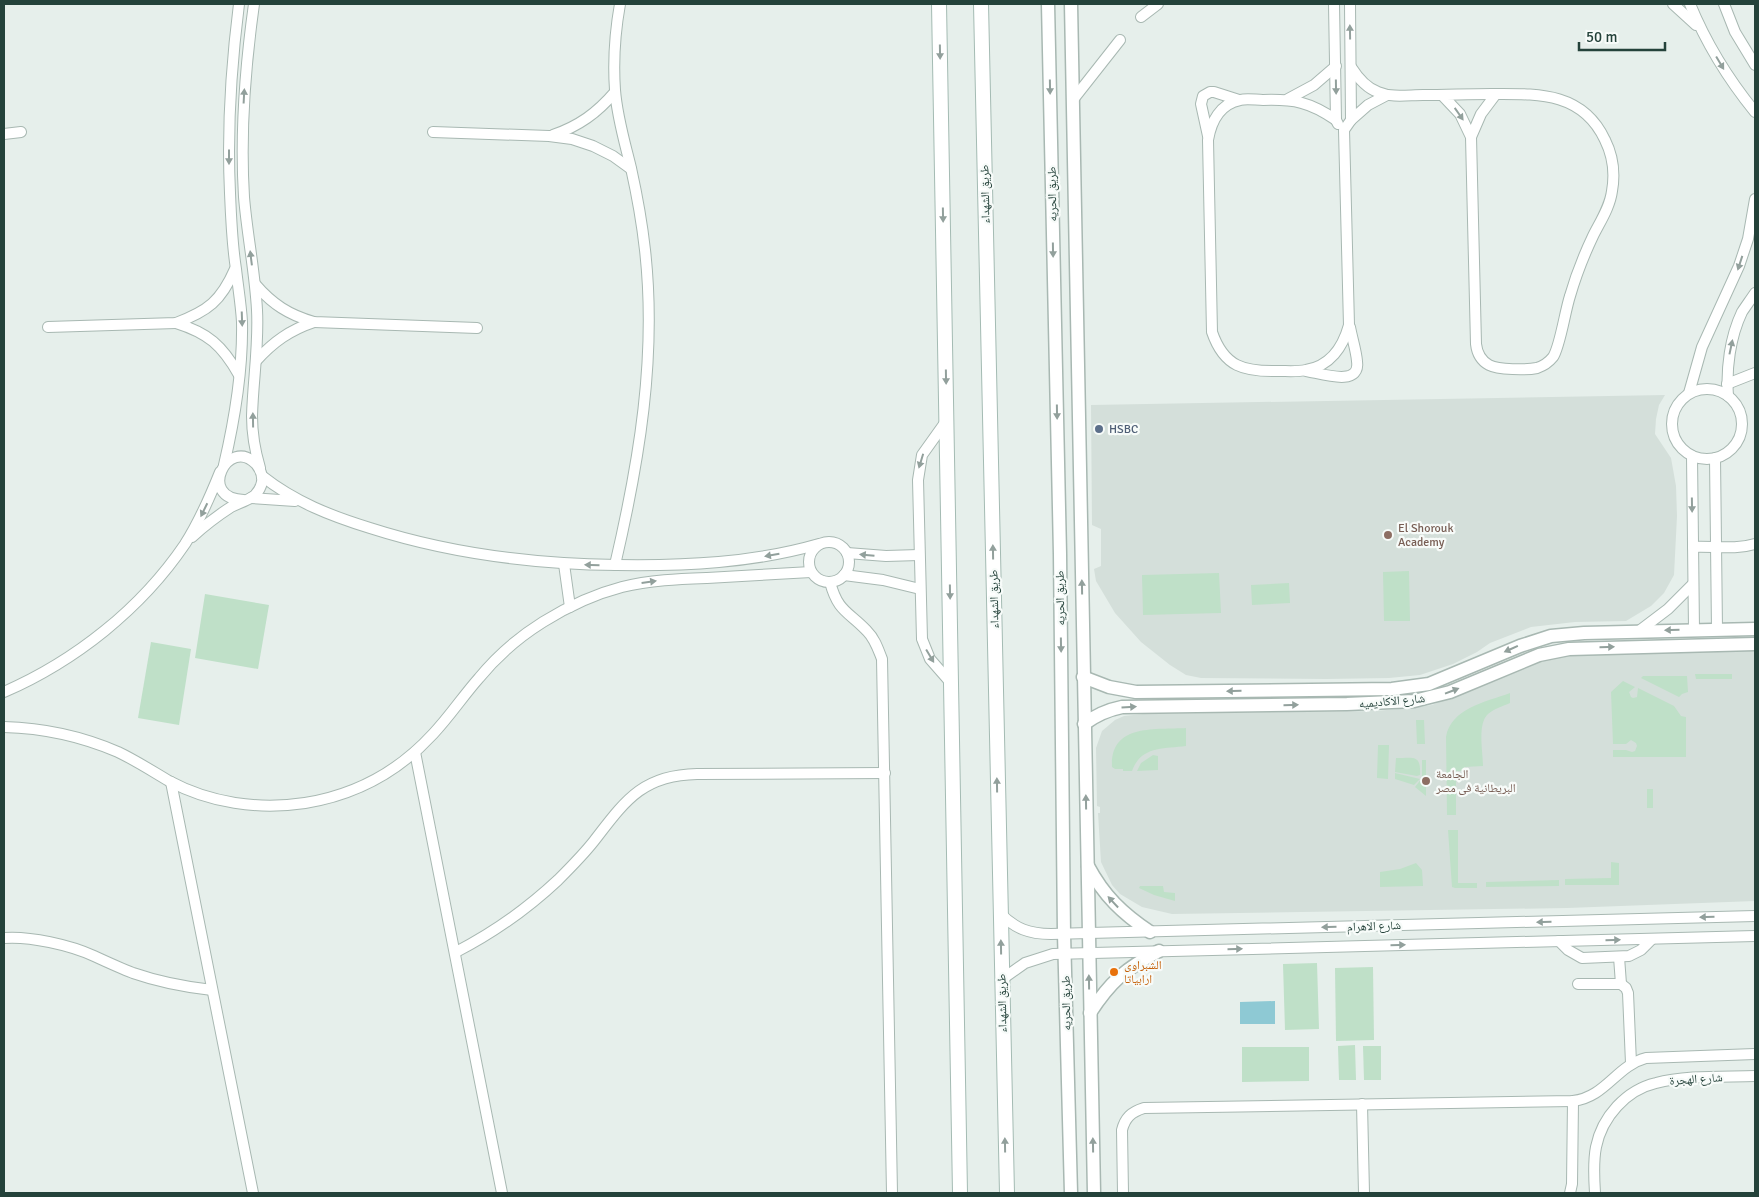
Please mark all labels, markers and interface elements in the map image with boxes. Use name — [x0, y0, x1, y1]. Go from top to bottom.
scale bar — [1579, 20, 1665, 52]
one-way arrow — [1346, 23, 1354, 39]
text: 50 m — [1586, 28, 1617, 46]
one-way arrow — [936, 45, 944, 61]
one-way arrow — [1715, 56, 1725, 69]
one-way arrow — [1046, 80, 1054, 96]
one-way arrow — [1332, 80, 1340, 96]
one-way arrow — [240, 88, 248, 104]
one-way arrow — [1454, 107, 1464, 121]
one-way arrow — [225, 149, 233, 165]
street label: طريق الشهداء — [977, 164, 994, 224]
street label: طريق الحريه — [1045, 166, 1060, 222]
one-way arrow — [939, 207, 947, 223]
one-way arrow — [1049, 242, 1057, 258]
one-way arrow — [247, 250, 255, 266]
one-way arrow — [1736, 256, 1743, 271]
one-way arrow — [238, 311, 246, 327]
one-way arrow — [1728, 339, 1736, 355]
one-way arrow — [942, 370, 950, 386]
one-way arrow — [1053, 405, 1061, 421]
one-way arrow — [249, 412, 257, 428]
place label: HSBC — [1109, 422, 1138, 437]
marker: HSBC — [1093, 423, 1105, 435]
one-way arrow — [917, 453, 925, 468]
one-way arrow — [1688, 497, 1696, 513]
one-way arrow — [200, 502, 208, 517]
place label: El Shorouk Academy — [1398, 521, 1453, 550]
marker: El Shorouk Academy — [1382, 529, 1394, 541]
one-way arrow — [988, 544, 996, 560]
one-way arrow — [859, 550, 875, 558]
one-way arrow — [763, 552, 779, 560]
one-way arrow — [584, 561, 600, 569]
street label: طريق الشهداء — [986, 569, 1003, 629]
street label: طريق الحريه — [1053, 570, 1068, 626]
one-way arrow — [642, 578, 658, 586]
one-way arrow — [1077, 579, 1085, 595]
one-way arrow — [946, 585, 954, 601]
one-way arrow — [1663, 627, 1679, 635]
one-way arrow — [1057, 637, 1065, 653]
one-way arrow — [1599, 643, 1615, 651]
one-way arrow — [1504, 646, 1519, 654]
one-way arrow — [925, 649, 934, 663]
one-way arrow — [1226, 687, 1242, 695]
one-way arrow — [1445, 687, 1460, 695]
street label: شارع الاكاديميه — [1358, 691, 1426, 712]
one-way arrow — [1283, 701, 1299, 709]
one-way arrow — [1121, 702, 1137, 710]
place label: الجامعة البريطانية فى مصر — [1435, 767, 1516, 796]
marker: الجامعة البريطانية فى مصر — [1420, 775, 1432, 787]
one-way arrow — [993, 776, 1001, 792]
one-way arrow — [1081, 794, 1089, 810]
one-way arrow — [1107, 897, 1119, 909]
one-way arrow — [1698, 914, 1714, 922]
street label: شارع الاهرام — [1347, 918, 1401, 935]
one-way arrow — [1536, 918, 1552, 926]
one-way arrow — [1321, 924, 1337, 932]
one-way arrow — [1605, 936, 1621, 944]
one-way arrow — [997, 939, 1005, 955]
one-way arrow — [1390, 941, 1406, 949]
one-way arrow — [1227, 945, 1243, 953]
place label: الشبراوى ارابياتا — [1124, 958, 1162, 987]
marker: الشبراوى ارابياتا — [1108, 966, 1120, 978]
street label: طريق الشهداء — [994, 973, 1011, 1033]
one-way arrow — [1085, 974, 1093, 990]
street label: طريق الحريه — [1059, 975, 1074, 1031]
street label: شارع الهجرة — [1669, 1070, 1723, 1089]
one-way arrow — [1001, 1136, 1009, 1152]
one-way arrow — [1088, 1136, 1096, 1152]

